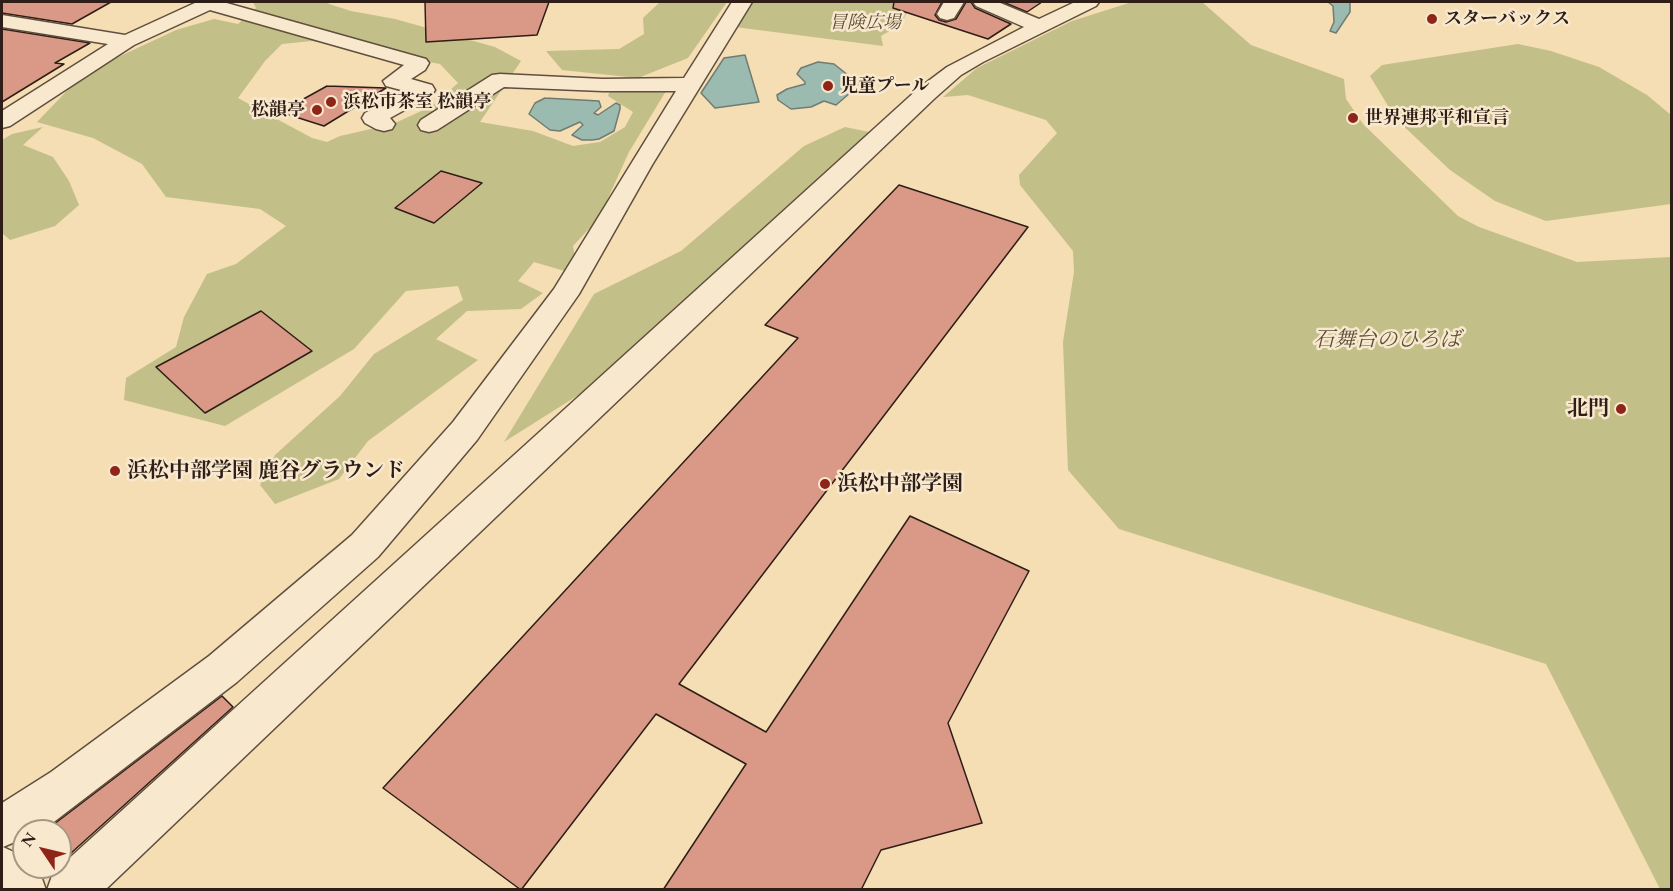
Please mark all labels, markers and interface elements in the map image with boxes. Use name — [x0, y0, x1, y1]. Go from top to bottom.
place label: スターバックス — [1444, 8, 1570, 30]
park label: 冒険広場 — [829, 12, 901, 34]
marker: スターバックス — [1425, 12, 1439, 26]
place label: 児童プール — [840, 75, 929, 97]
marker: 児童プール — [821, 79, 835, 93]
place label: 浜松市茶室 松韻亭 — [343, 91, 491, 113]
marker: 浜松市茶室 松韻亭 — [324, 95, 338, 109]
place label: 松韻亭 — [251, 99, 305, 121]
marker: 松韻亭 — [310, 103, 324, 117]
place label: 世界連邦平和宣言 — [1365, 107, 1509, 129]
marker: 世界連邦平和宣言 — [1346, 111, 1360, 125]
park label: 石舞台のひろば — [1314, 327, 1460, 353]
place label: 北門 — [1567, 396, 1609, 422]
marker: 北門 — [1614, 402, 1628, 416]
place label: 浜松中部学園 鹿谷グラウンド — [127, 458, 405, 484]
marker: 浜松中部学園 鹿谷グラウンド — [108, 464, 122, 478]
place label: 浜松中部学園 — [837, 471, 963, 497]
marker: 浜松中部学園 — [818, 477, 832, 491]
north arrow — [12, 819, 72, 879]
text: N — [16, 828, 41, 851]

